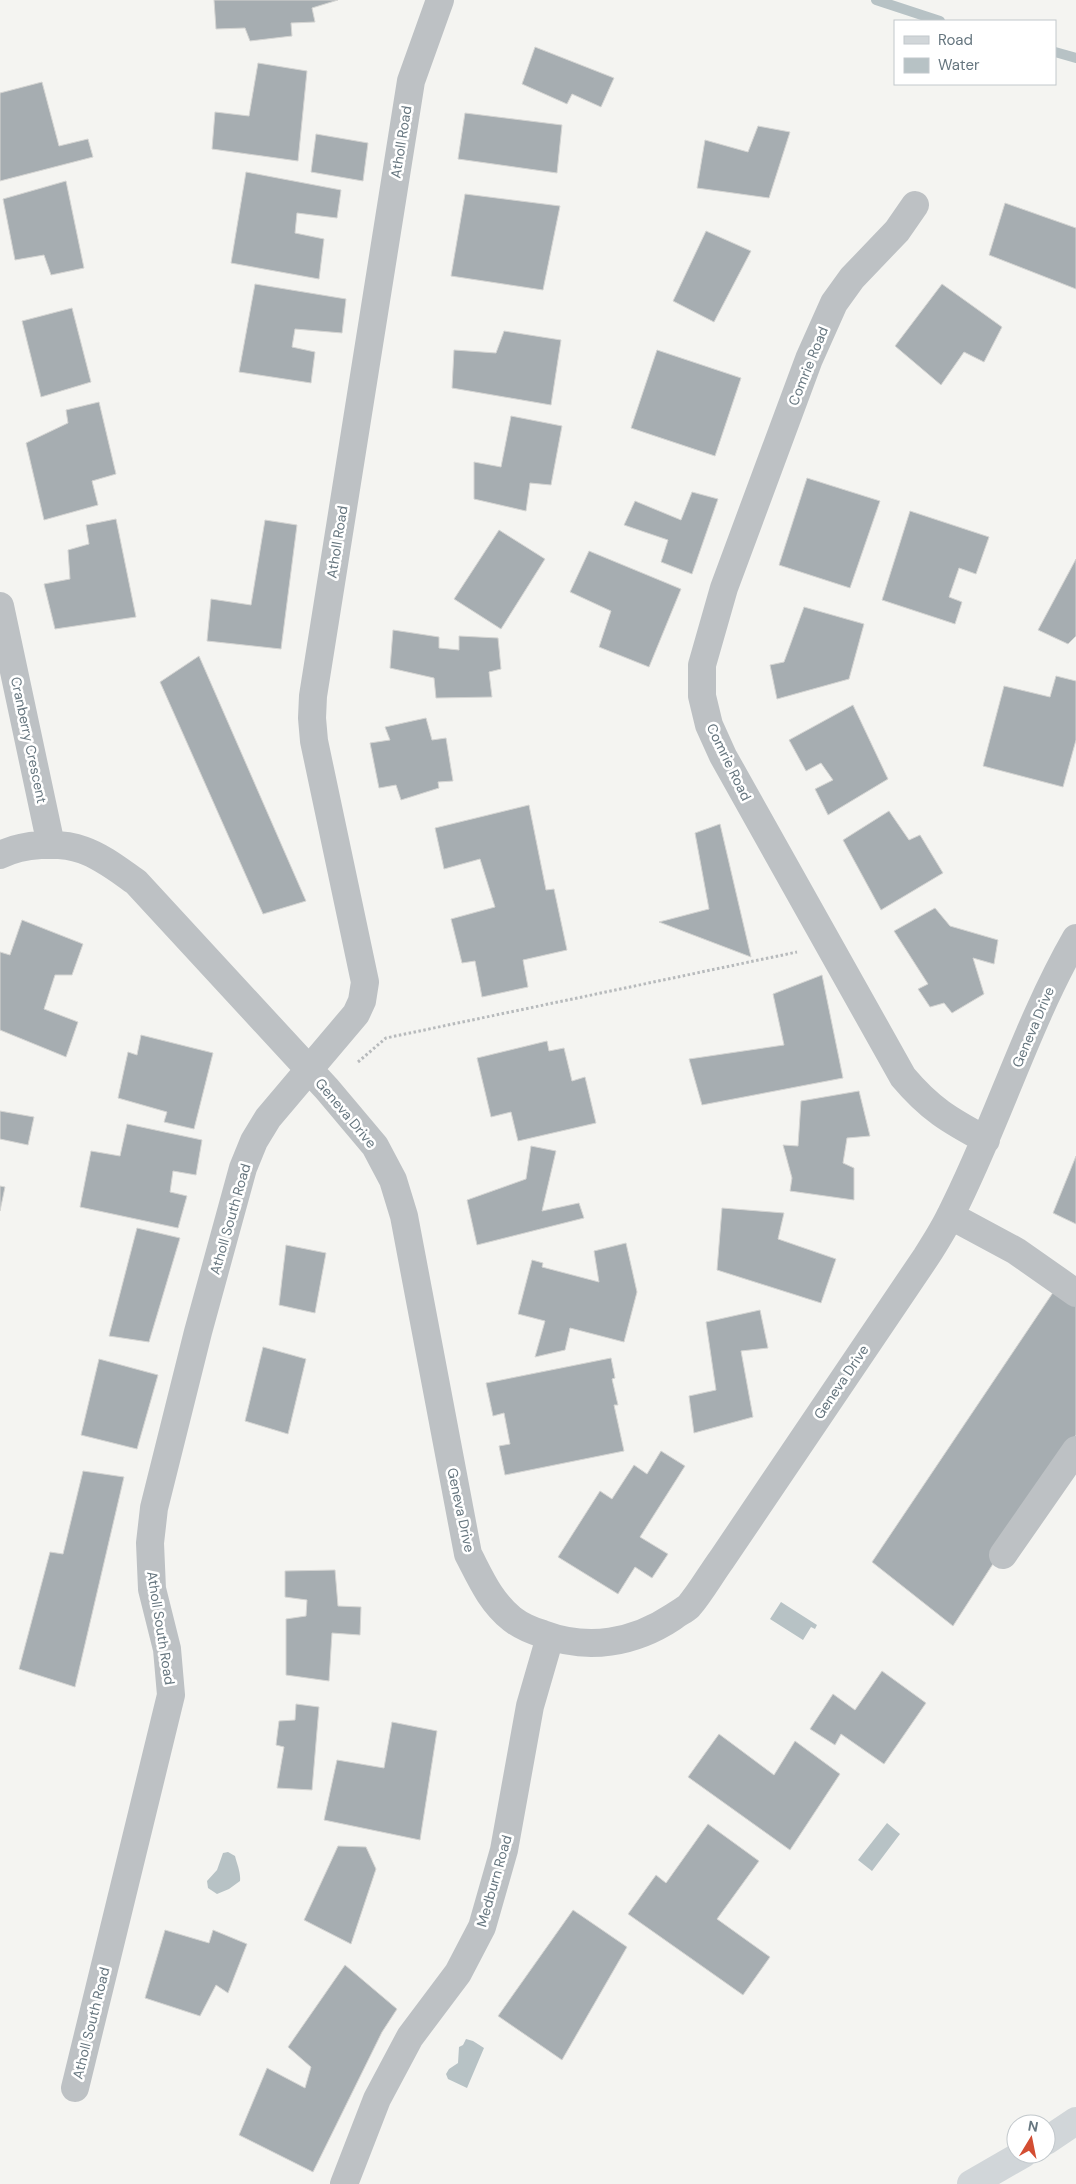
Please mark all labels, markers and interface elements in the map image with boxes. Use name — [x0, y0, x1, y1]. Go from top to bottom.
legend — [894, 20, 1056, 85]
text: Road — [938, 30, 973, 50]
text: Water — [938, 55, 980, 75]
street label: Atholl Road — [386, 104, 416, 180]
street label: Comrie Road — [784, 324, 832, 408]
street label: Atholl Road — [322, 504, 352, 580]
street label: Cranberry Crescent — [7, 675, 51, 805]
street label: Comrie Road — [703, 720, 755, 804]
street label: Geneva Drive — [1008, 984, 1058, 1070]
street label: Geneva Drive — [312, 1074, 380, 1152]
street label: Atholl South Road — [206, 1161, 254, 1277]
street label: Geneva Drive — [810, 1341, 872, 1423]
street label: Geneva Drive — [443, 1466, 479, 1554]
street label: Atholl South Road — [143, 1570, 179, 1686]
street label: Medburn Road — [472, 1833, 516, 1929]
street label: Atholl South Road — [68, 1965, 114, 2081]
north arrow — [1006, 2114, 1056, 2164]
text: N — [1027, 2116, 1040, 2136]

